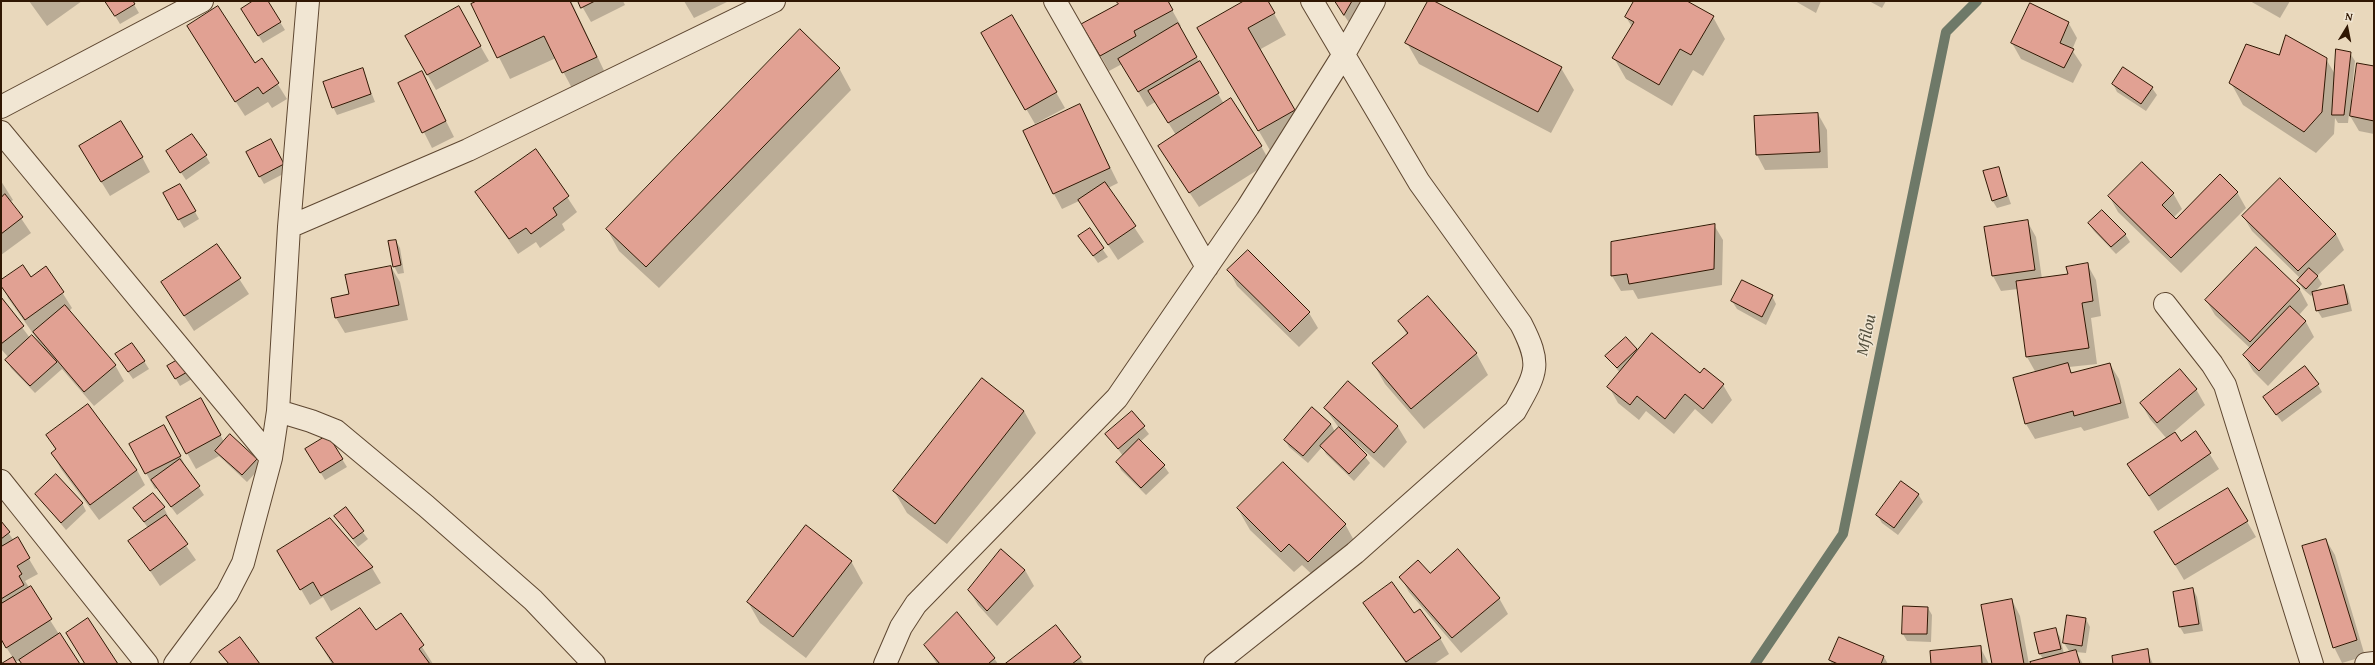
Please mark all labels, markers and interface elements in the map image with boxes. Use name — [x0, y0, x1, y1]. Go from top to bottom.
north arrow — [2327, 8, 2367, 48]
text: N — [2344, 8, 2354, 25]
water label: Mfilou — [1853, 312, 1881, 358]

